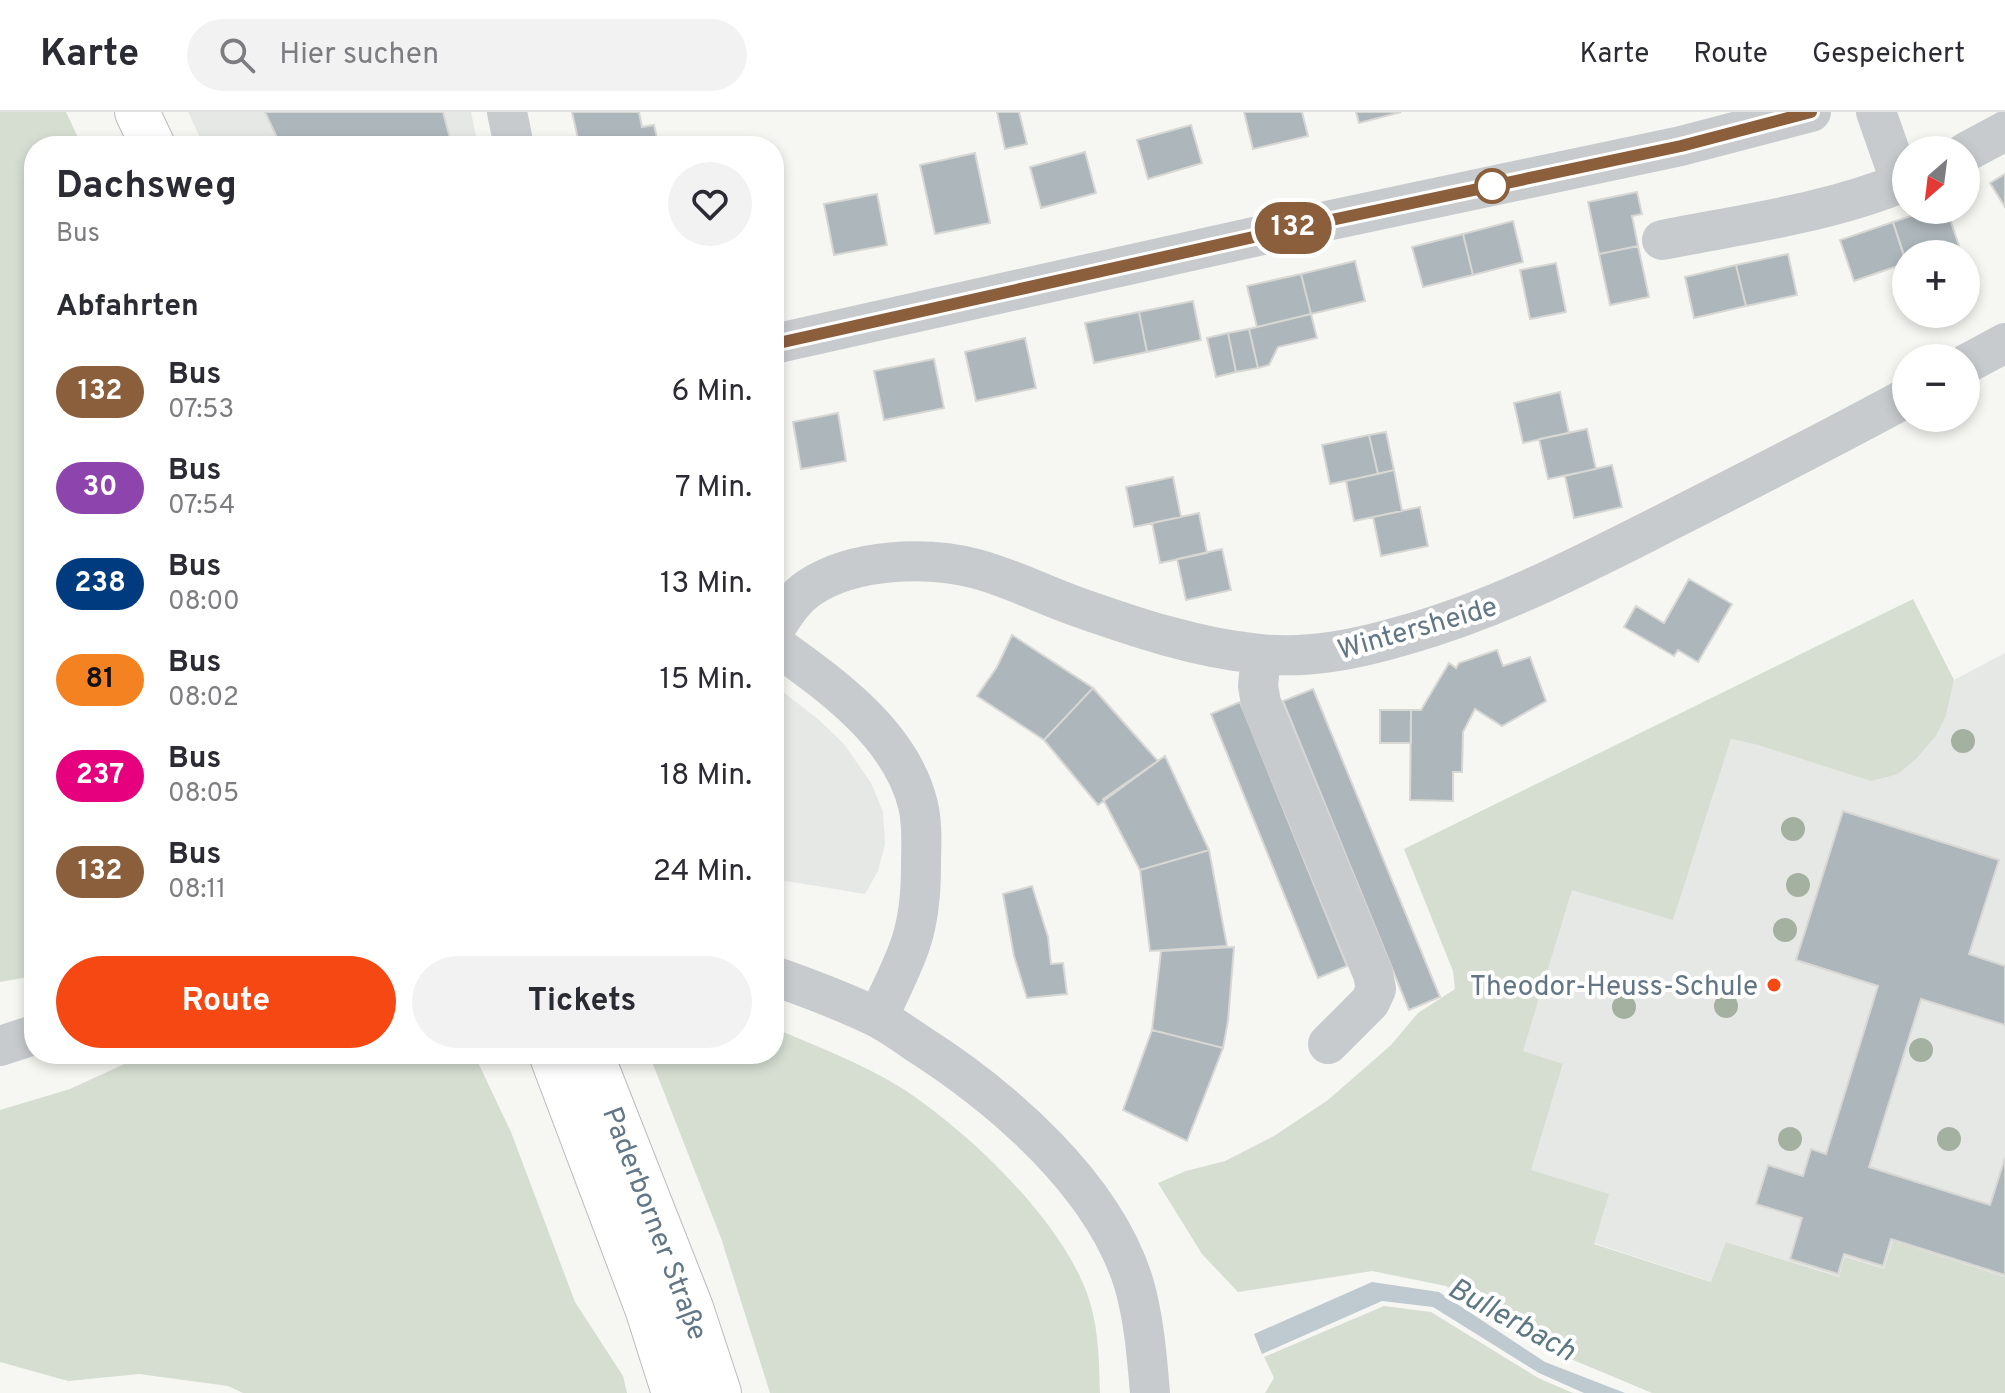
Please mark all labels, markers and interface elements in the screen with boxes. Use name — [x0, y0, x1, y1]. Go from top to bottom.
search box — [187, 19, 747, 91]
text: Karte — [40, 31, 139, 80]
icon: search — [215, 33, 259, 77]
text: Hier suchen — [279, 37, 439, 74]
text: Karte — [1579, 37, 1649, 73]
text: Route — [1693, 37, 1768, 73]
text: Gespeichert — [1812, 37, 1965, 73]
north arrow — [1892, 136, 1980, 224]
map controls — [1892, 136, 1980, 432]
button: heart — [668, 162, 752, 246]
text: Dachsweg — [56, 163, 237, 212]
unlabelled marker — [1475, 169, 1509, 203]
line badge: 132 — [1247, 202, 1339, 254]
text: 132 — [1271, 210, 1315, 246]
text: Bus — [56, 218, 100, 251]
button: + — [1892, 240, 1980, 328]
text: Abfahrten — [56, 289, 199, 326]
button: − — [1892, 344, 1980, 432]
text: Bus — [168, 357, 221, 394]
text: 132 — [78, 374, 122, 410]
text: 6 Min. — [671, 374, 752, 411]
text: 07:53 — [168, 394, 234, 427]
text: Bus — [168, 453, 221, 490]
text: 30 — [83, 470, 117, 506]
text: 7 Min. — [675, 470, 752, 507]
text: 07:54 — [168, 490, 235, 523]
text: Bus — [168, 549, 221, 586]
text: 238 — [74, 566, 126, 602]
text: 13 Min. — [660, 566, 752, 603]
text: 08:00 — [168, 586, 240, 619]
street label: Wintersheide — [1334, 590, 1502, 670]
text: Bus — [168, 645, 221, 682]
text: 81 — [86, 662, 114, 698]
text: 15 Min. — [660, 662, 752, 699]
text: 08:02 — [168, 682, 239, 715]
text: Bus — [168, 741, 221, 778]
text: 237 — [76, 758, 124, 794]
text: 18 Min. — [660, 758, 752, 795]
text: 08:05 — [168, 778, 239, 811]
text: Bus — [168, 837, 221, 874]
text: 132 — [78, 854, 122, 890]
text: 24 Min. — [653, 854, 752, 891]
text: 08:11 — [168, 874, 226, 907]
button: Route — [56, 956, 396, 1048]
button: Tickets — [412, 956, 752, 1048]
place label: Theodor-Heuss-Schule — [1470, 970, 1758, 1006]
marker: Theodor-Heuss-Schule — [1765, 976, 1783, 994]
street label: Paderborner Straße — [592, 1102, 714, 1346]
water label: Bullerbach — [1441, 1271, 1581, 1371]

